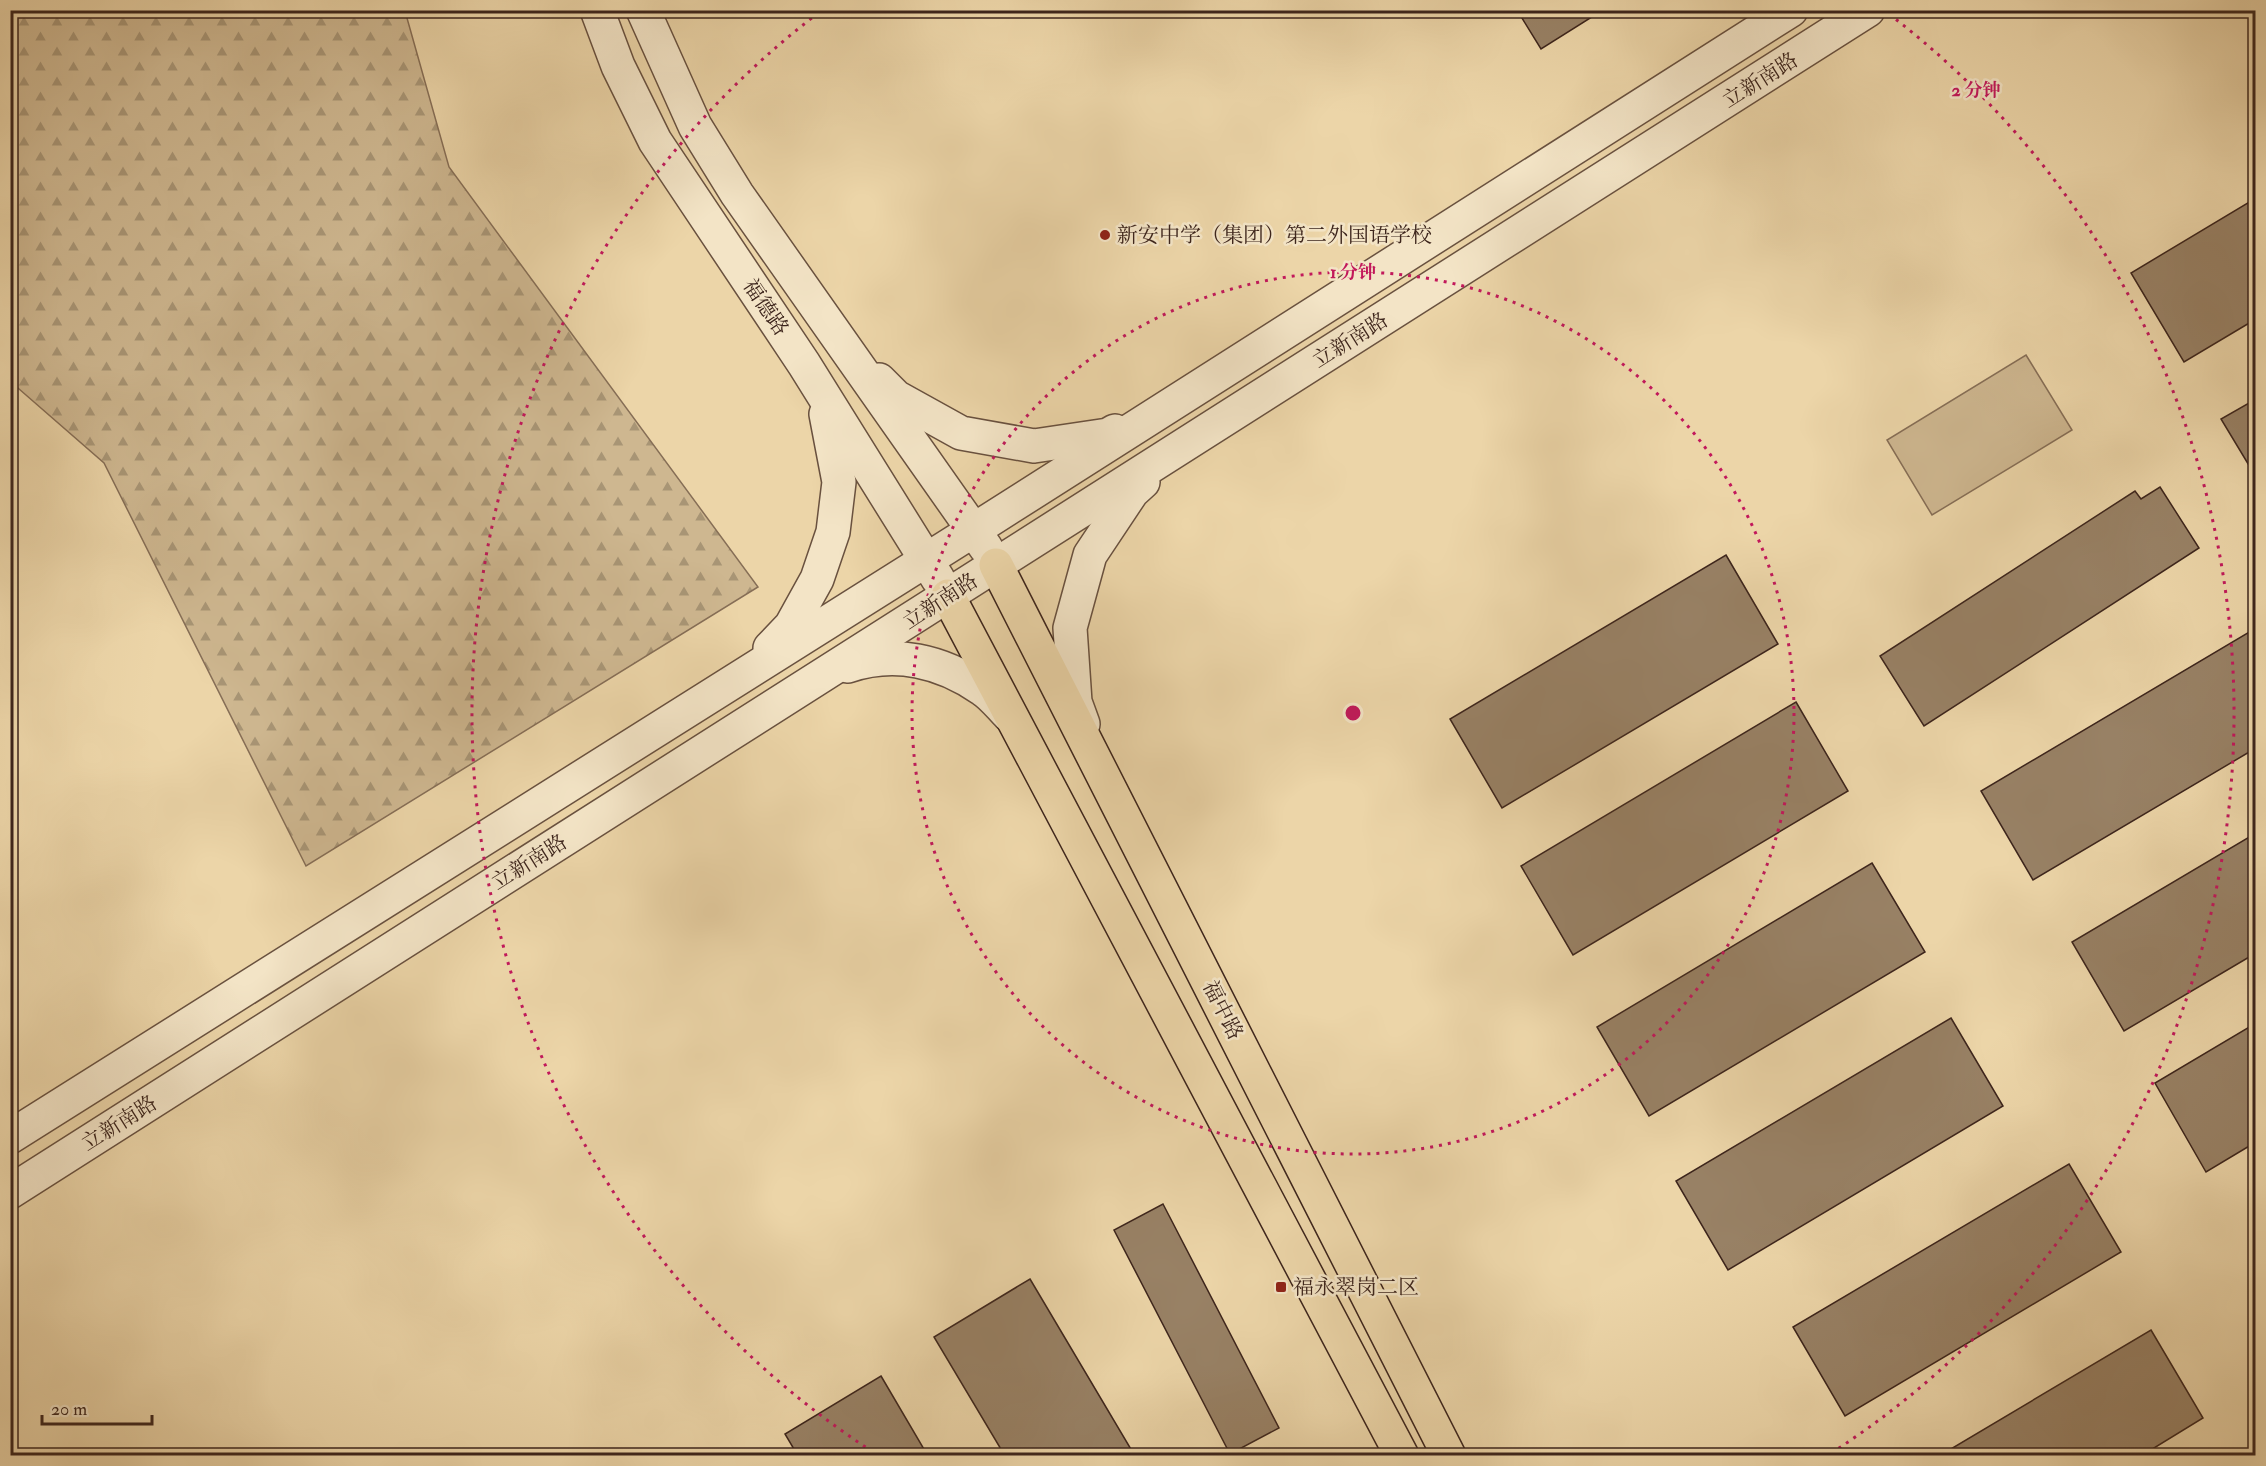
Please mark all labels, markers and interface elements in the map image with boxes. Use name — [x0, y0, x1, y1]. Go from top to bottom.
street label: 立新南路 — [1717, 47, 1803, 114]
text: 2 分钟 — [1952, 79, 2000, 102]
place label: 新安中学（集团）第二外国语学校 — [1117, 222, 1432, 249]
marker: 新安中学（集团）第二外国语学校 — [1098, 228, 1112, 242]
text: 1 分钟 — [1330, 261, 1376, 284]
street label: 福德路 — [737, 274, 794, 341]
street label: 立新南路 — [1307, 307, 1393, 374]
street label: 立新南路 — [898, 567, 983, 636]
centre of rings — [1343, 703, 1363, 723]
street label: 立新南路 — [486, 829, 572, 896]
street label: 福中路 — [1196, 976, 1249, 1044]
street label: 立新南路 — [76, 1090, 162, 1157]
place label: 福永翠岗二区 — [1293, 1274, 1419, 1301]
marker: 福永翠岗二区 — [1274, 1280, 1288, 1294]
scale bar — [42, 1388, 152, 1426]
text: 20 m — [51, 1398, 87, 1421]

